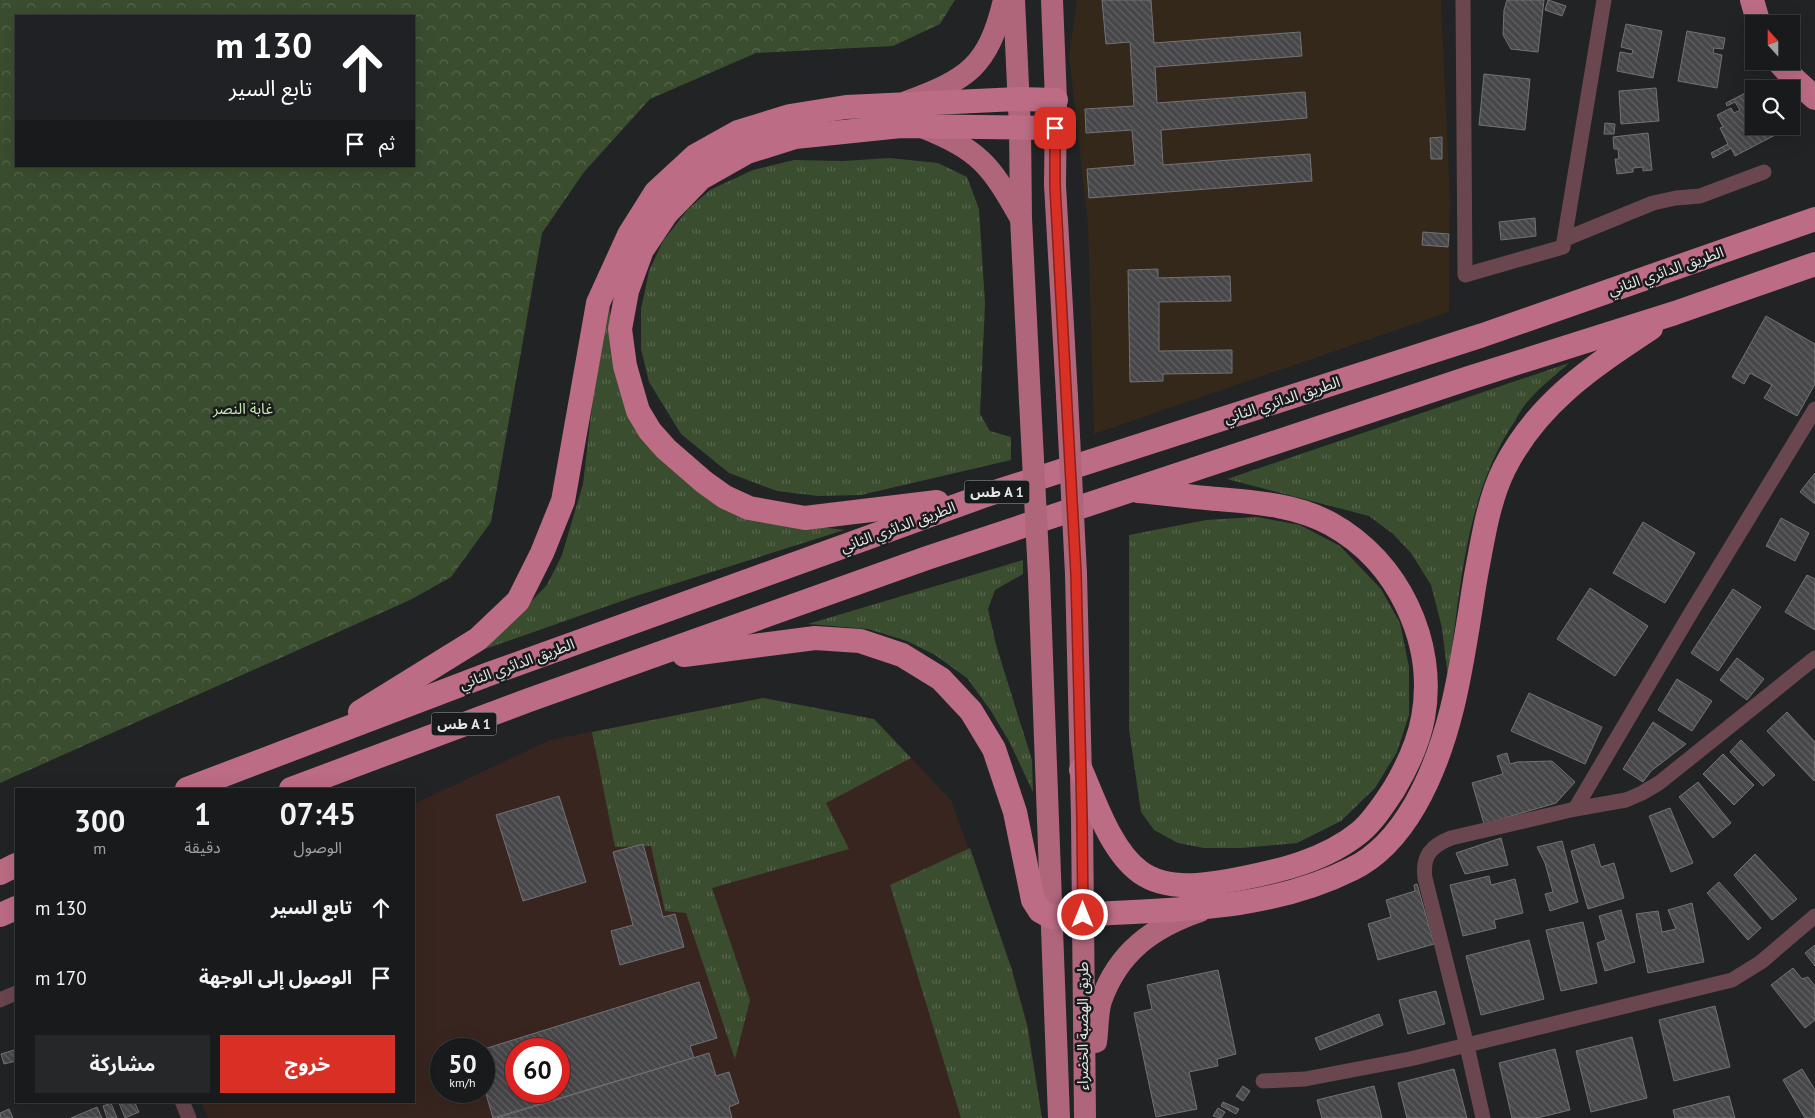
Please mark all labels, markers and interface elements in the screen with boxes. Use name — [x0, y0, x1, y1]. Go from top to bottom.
north arrow — [1745, 15, 1800, 70]
map controls — [1745, 15, 1800, 135]
text: 130 m — [215, 22, 312, 68]
icon: ahead — [330, 35, 395, 100]
text: تابع السير — [229, 74, 312, 102]
button: search — [1745, 80, 1800, 135]
pin — [1034, 107, 1076, 149]
icon: arrive — [1041, 114, 1069, 142]
icon: arrive — [341, 130, 369, 158]
text: ثم — [379, 131, 395, 155]
street label: الطريق الدائري الثاني — [1605, 242, 1727, 302]
street label: الطريق الدائري الثاني — [1221, 372, 1343, 430]
park label: غابة النصر — [212, 399, 273, 418]
road number: طس A 1 — [964, 481, 1030, 504]
street label: الطريق الدائري الثاني — [838, 497, 959, 559]
street label: الطريق الدائري الثاني — [457, 634, 578, 696]
road number: طس A 1 — [432, 712, 496, 736]
text: 1 — [194, 794, 211, 833]
text: 07:45 — [280, 794, 356, 833]
text: 300 — [74, 801, 125, 840]
text: دقيقة — [184, 837, 221, 857]
text: الوصول — [294, 837, 342, 857]
text: m — [93, 838, 106, 858]
position arrow — [1056, 888, 1108, 940]
icon: ahead — [367, 894, 395, 922]
text: تابع السير — [271, 895, 352, 919]
text: 130 m — [35, 896, 87, 920]
street label: طريق الهضبة الخضراء — [1073, 962, 1093, 1090]
icon: arrive — [367, 964, 395, 992]
text: الوصول إلى الوجهة — [199, 965, 352, 989]
text: 170 m — [35, 966, 87, 990]
button: مشاركة — [35, 1035, 210, 1093]
button: خروج — [220, 1035, 395, 1093]
speed limit sign: 60 — [505, 1038, 570, 1103]
text: 50 — [448, 1048, 477, 1080]
text: km/h — [449, 1075, 476, 1090]

